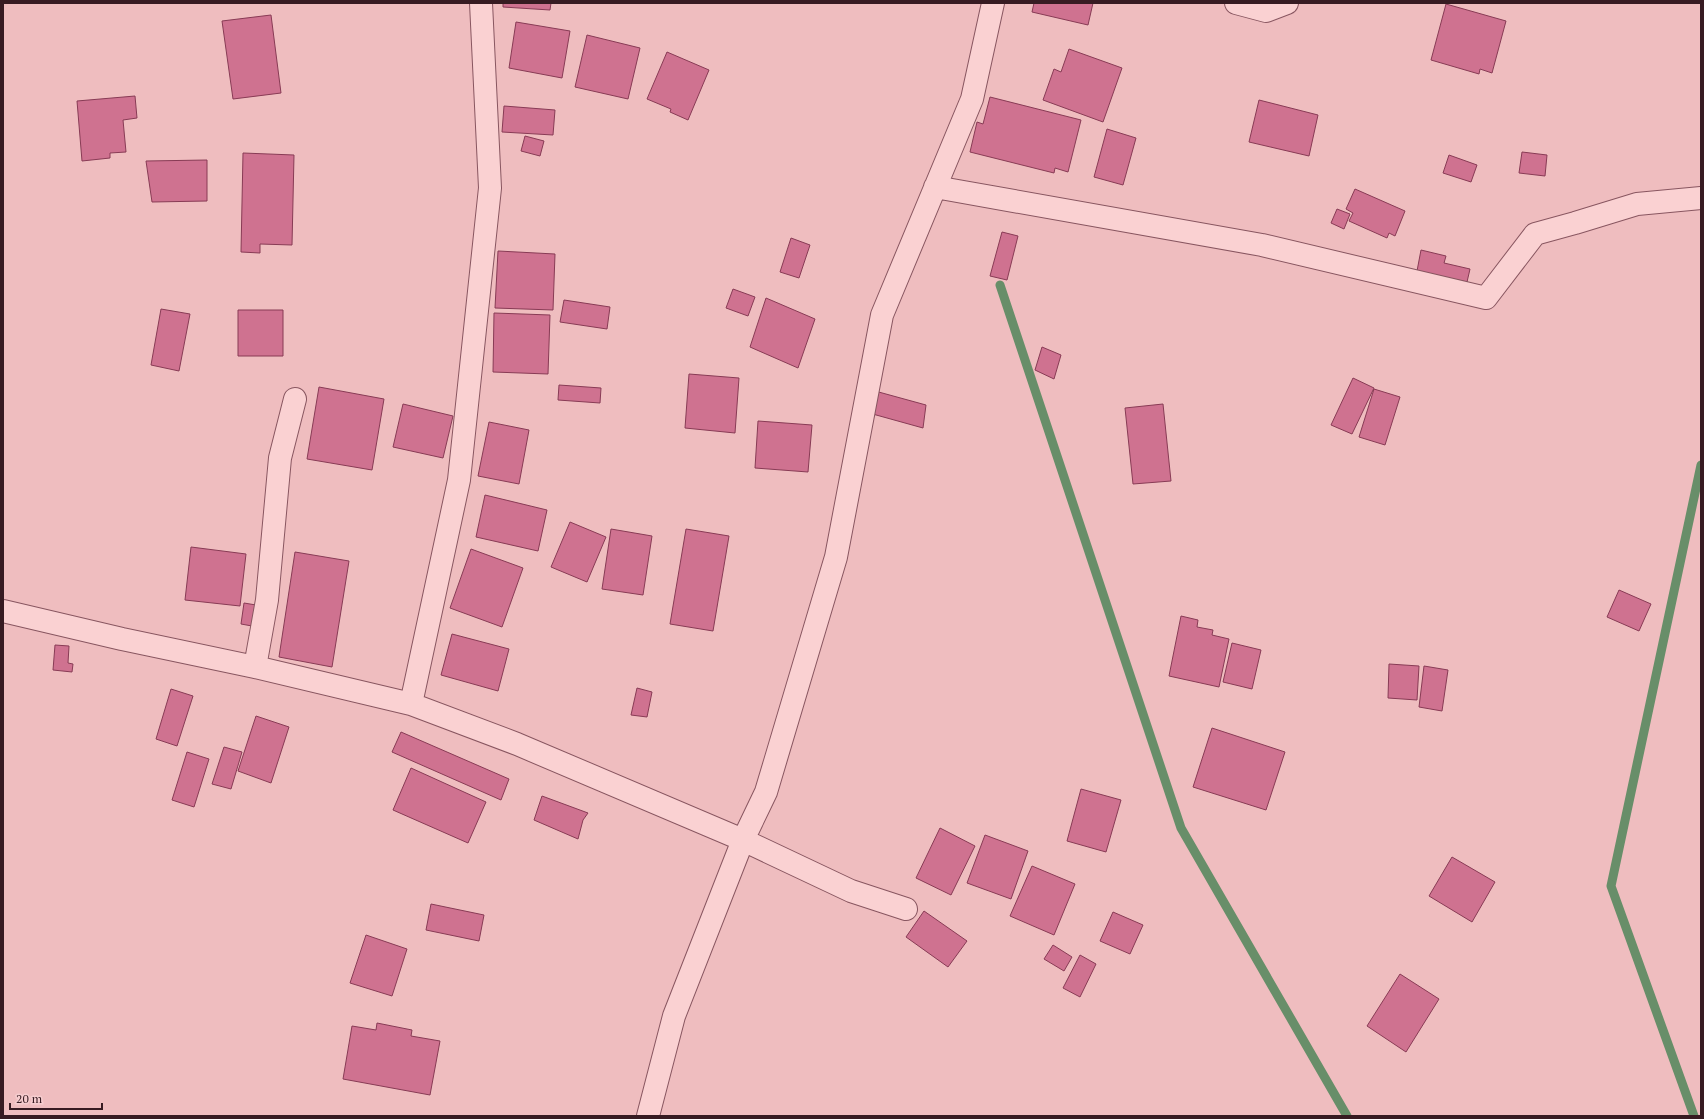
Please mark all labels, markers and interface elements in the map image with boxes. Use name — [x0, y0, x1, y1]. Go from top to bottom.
scale bar — [10, 1085, 102, 1111]
text: 20 m — [16, 1091, 43, 1106]

